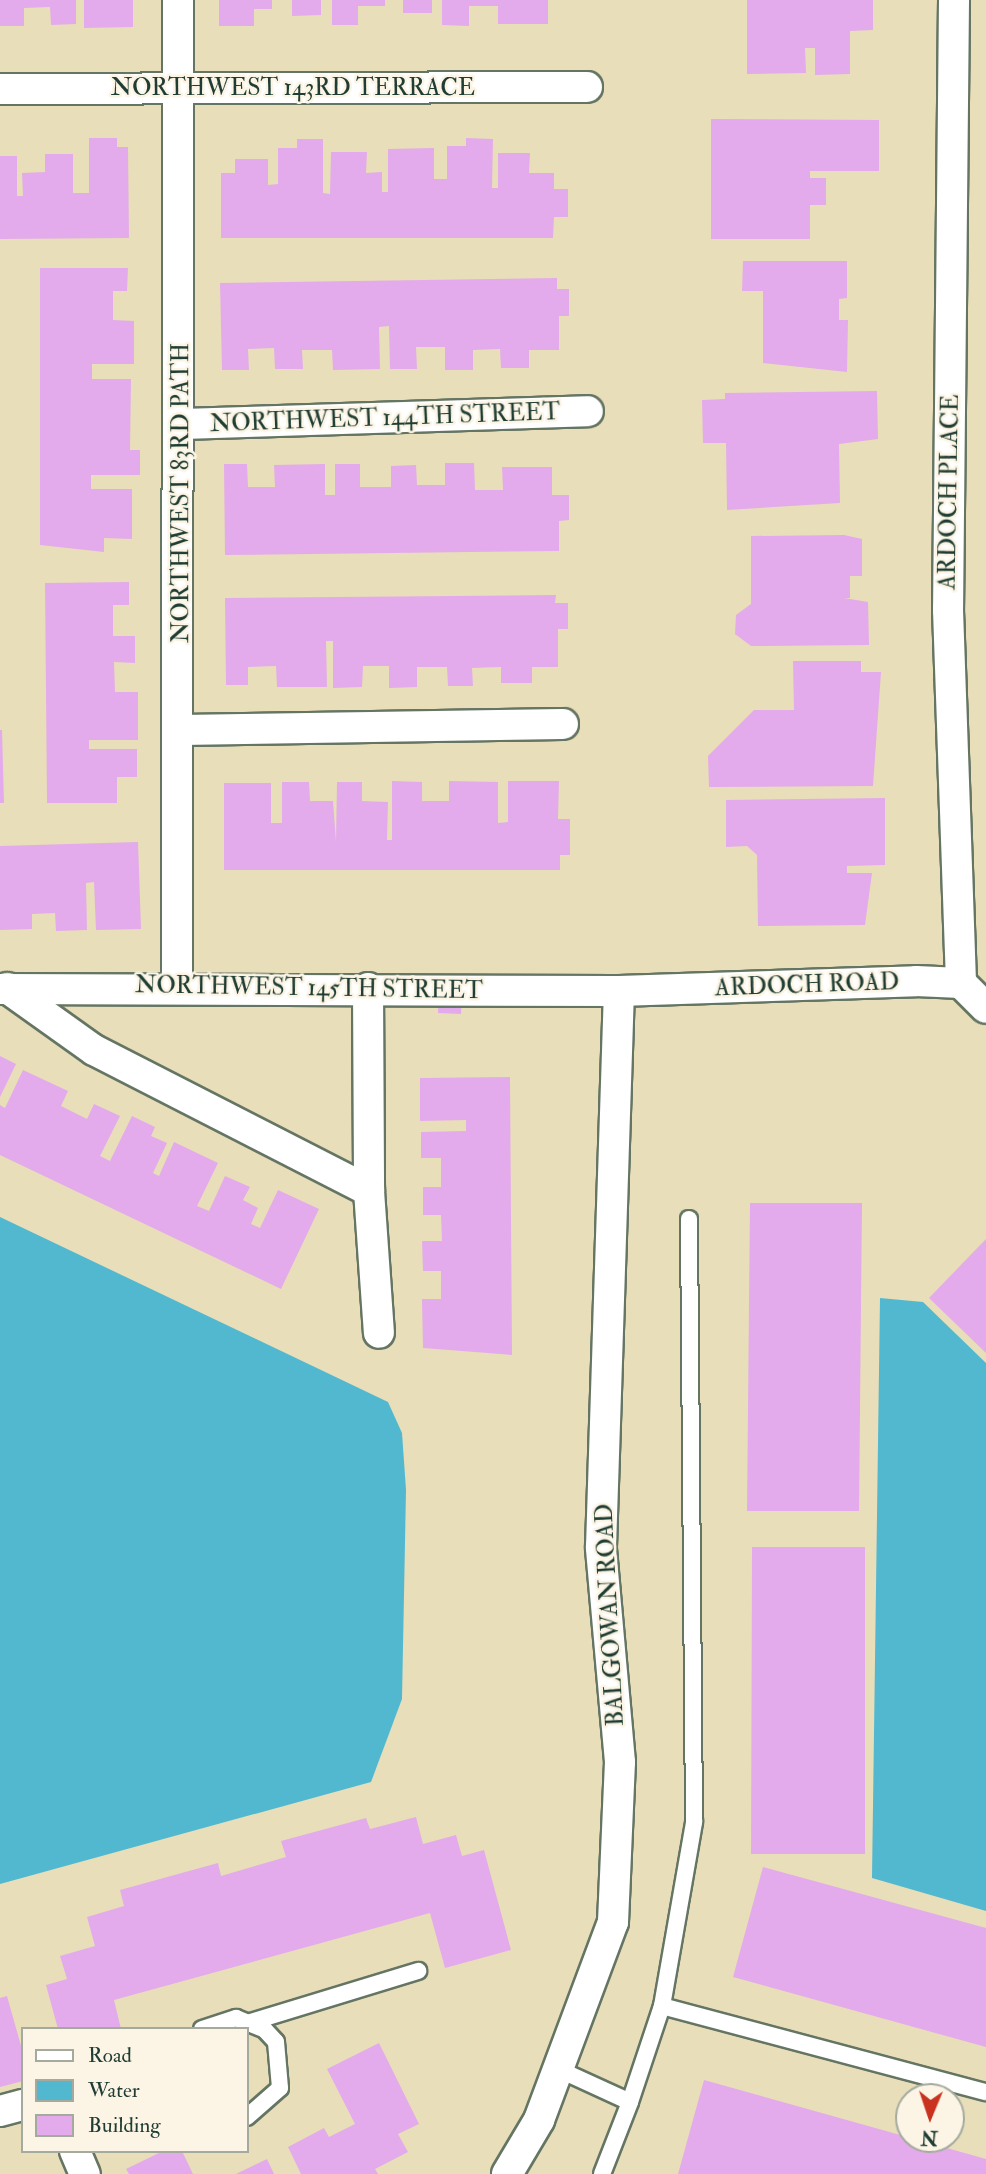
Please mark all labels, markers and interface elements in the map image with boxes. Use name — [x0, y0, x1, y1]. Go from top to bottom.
street label: NORTHWEST 143RD TERRACE — [111, 74, 475, 102]
street label: NORTHWEST 83RD PATH — [167, 343, 195, 643]
street label: ARDOCH PLACE — [933, 394, 965, 590]
street label: NORTHWEST 144TH STREET — [209, 397, 561, 439]
street label: ARDOCH ROAD — [714, 967, 900, 1003]
street label: NORTHWEST 145TH STREET — [135, 971, 483, 1005]
street label: BALGOWAN ROAD — [590, 1503, 630, 1727]
legend — [21, 2027, 248, 2153]
text: Road — [88, 2042, 132, 2069]
text: Water — [88, 2077, 140, 2104]
north arrow — [895, 2083, 965, 2153]
text: Building — [88, 2112, 161, 2139]
text: N — [920, 2125, 938, 2149]

